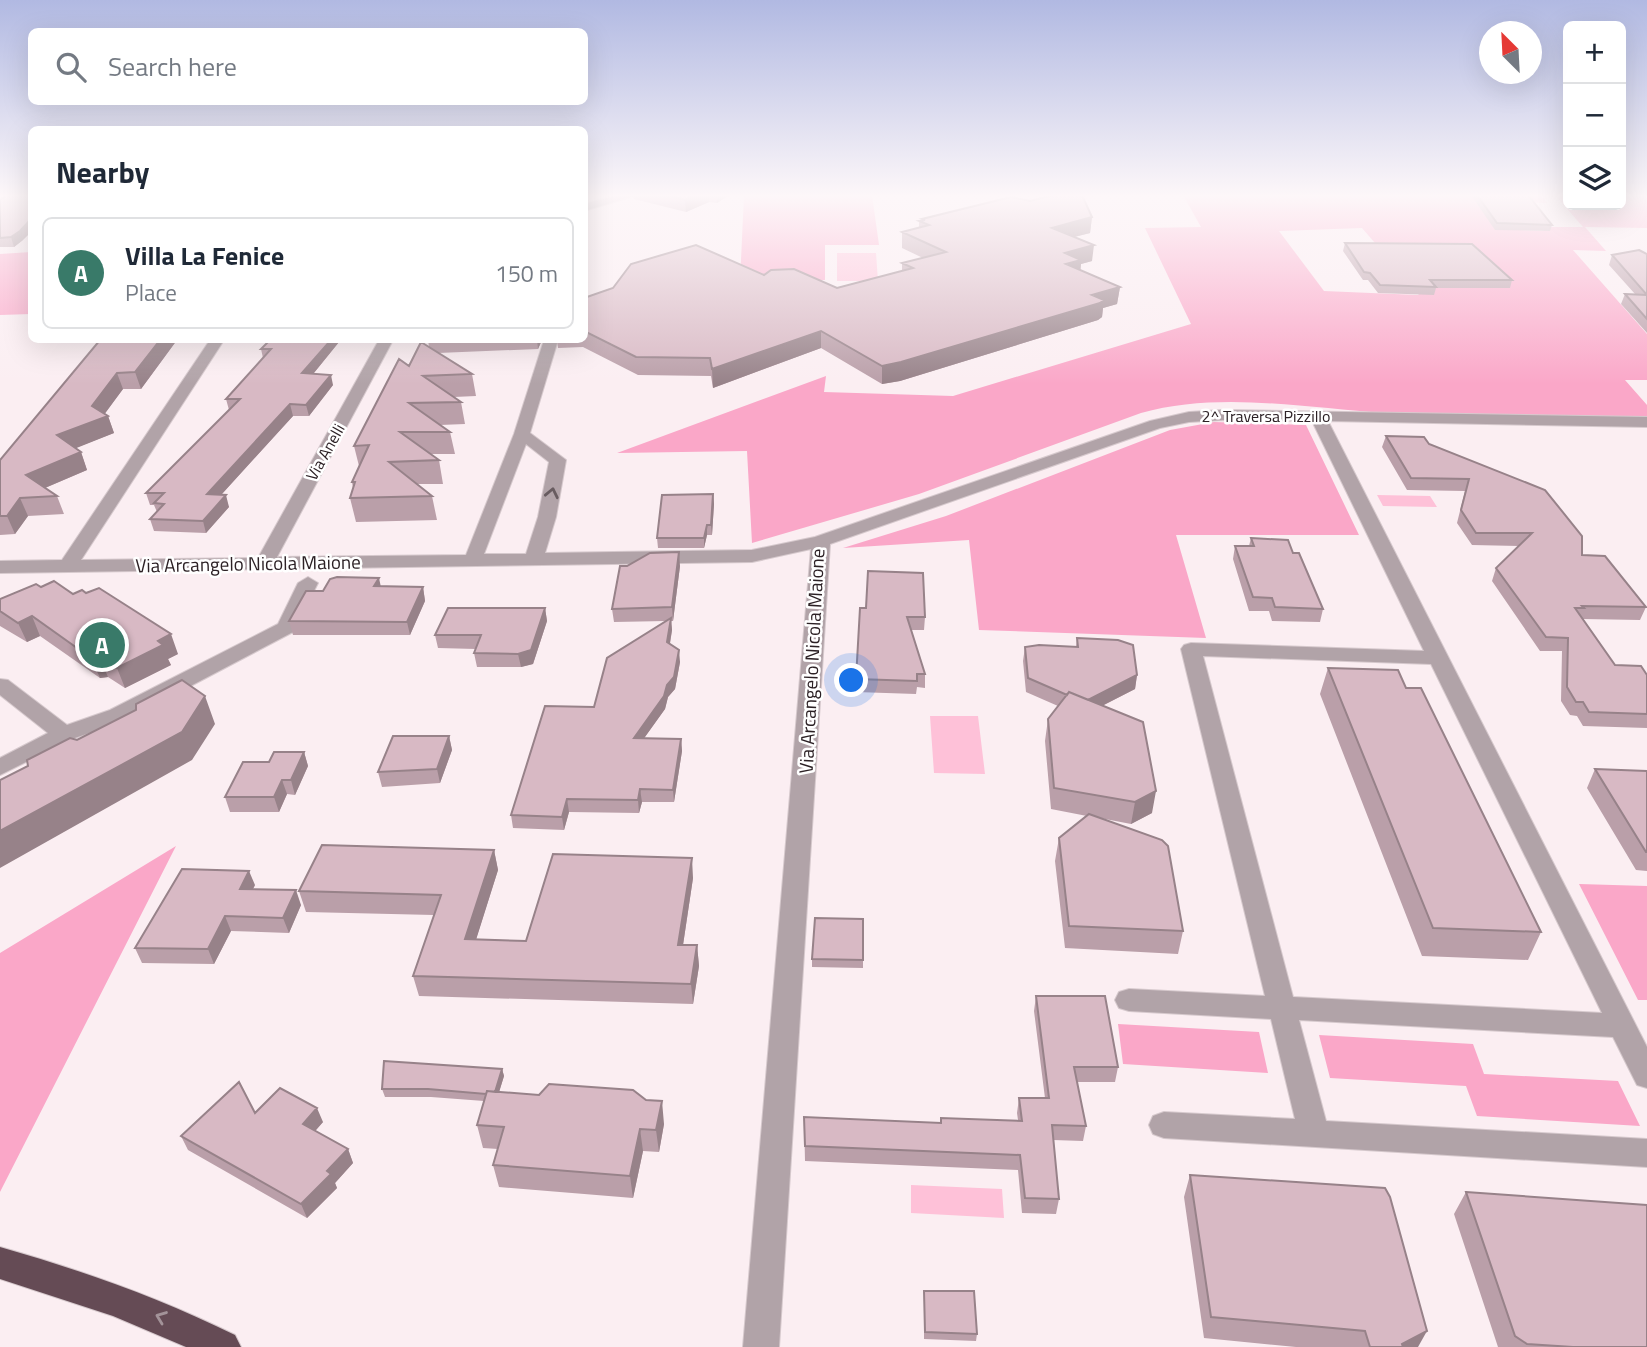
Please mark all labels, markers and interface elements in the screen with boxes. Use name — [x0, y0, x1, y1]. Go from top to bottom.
north arrow — [1479, 21, 1542, 84]
map controls — [1563, 21, 1626, 210]
button: + — [1563, 21, 1626, 84]
search box — [28, 28, 588, 105]
text: Search here — [108, 47, 237, 86]
icon: search — [52, 48, 90, 86]
button: − — [1563, 84, 1626, 147]
button: layers — [1563, 147, 1626, 210]
text: Nearby — [56, 149, 149, 195]
text: Villa La Fenice — [125, 236, 284, 275]
text: A — [74, 256, 88, 291]
text: 150 m — [495, 256, 558, 291]
text: Place — [125, 275, 177, 310]
street label: 2^ Traversa Pizzillo — [1202, 404, 1331, 428]
street label: Via Anelli — [300, 419, 350, 485]
one-way arrow — [543, 487, 558, 499]
street label: Via Arcangelo Nicola Maione — [135, 547, 361, 579]
street label: Via Arcangelo Nicola Maione — [791, 548, 831, 774]
pin: A — [79, 619, 125, 671]
your location — [834, 663, 868, 697]
one-way arrow — [156, 1312, 168, 1326]

